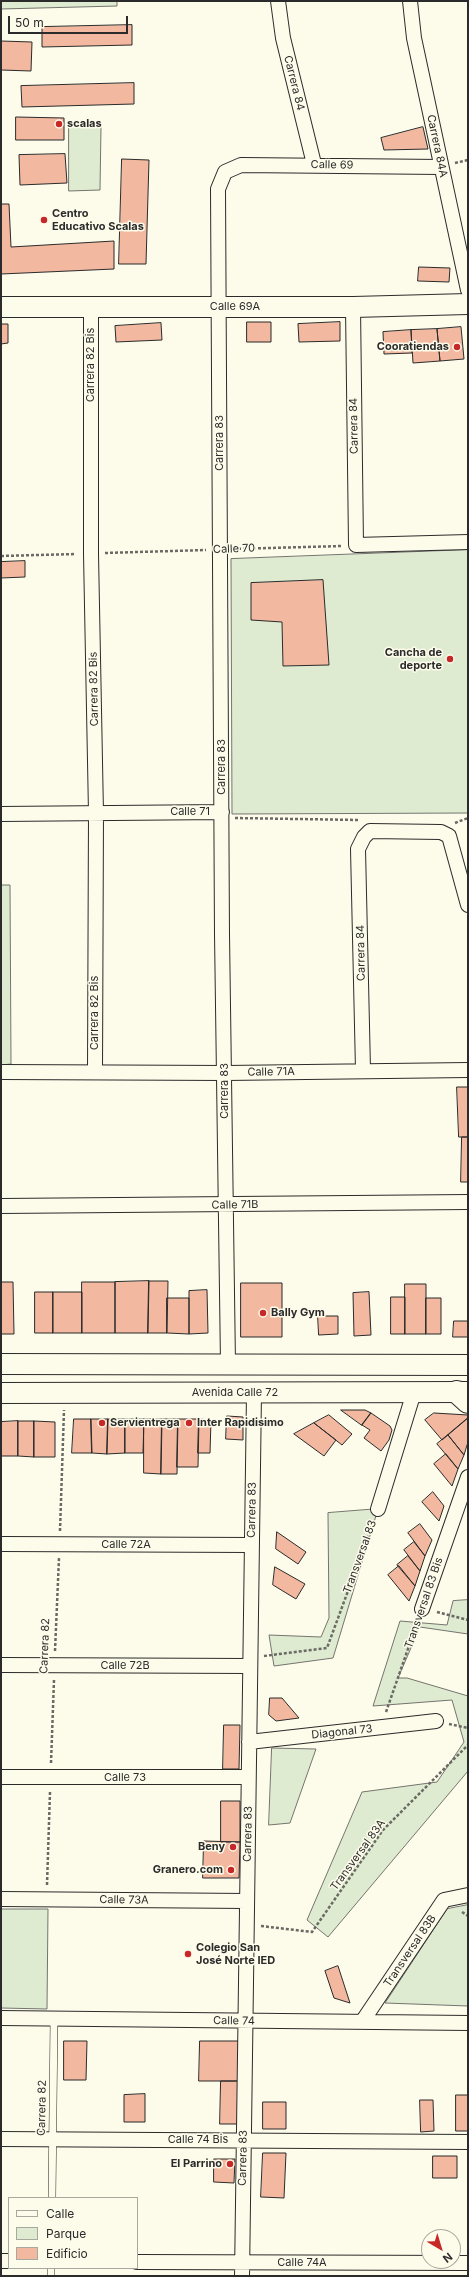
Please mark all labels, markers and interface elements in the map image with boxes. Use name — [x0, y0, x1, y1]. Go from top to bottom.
scale bar — [10, 8, 130, 34]
text: 50 m — [15, 15, 44, 30]
street label: Carrera 84 — [281, 54, 307, 112]
street label: Carrera 84A — [424, 113, 450, 179]
place label: scalas — [67, 117, 102, 131]
marker: scalas — [54, 119, 64, 129]
street label: Calle 69 — [311, 158, 353, 172]
place label: Centro Educativo Scalas — [52, 207, 144, 233]
marker: Centro Educativo Scalas — [39, 215, 49, 225]
street label: Calle 69A — [210, 300, 260, 314]
street label: Carrera 82 Bis — [84, 328, 98, 402]
place label: Cooratiendas — [377, 340, 449, 354]
marker: Cooratiendas — [452, 342, 462, 352]
street label: Carrera 84 — [347, 398, 361, 454]
street label: Carrera 83 — [213, 415, 227, 471]
street label: Calle 70 — [213, 542, 255, 556]
place label: Cancha de deporte — [385, 646, 442, 672]
street label: Carrera 82 Bis — [87, 652, 101, 726]
marker: Cancha de deporte — [445, 654, 455, 664]
street label: Carrera 83 — [215, 739, 229, 795]
street label: Calle 71 — [170, 805, 210, 819]
street label: Carrera 84 — [354, 925, 368, 981]
street label: Carrera 82 Bis — [88, 976, 102, 1050]
street label: Carrera 83 — [218, 1063, 232, 1119]
street label: Calle 71A — [247, 1065, 295, 1079]
street label: Calle 71B — [211, 1198, 259, 1212]
place label: Bally Gym — [271, 1306, 325, 1320]
marker: Bally Gym — [258, 1308, 268, 1318]
street label: Avenida Calle 72 — [192, 1386, 278, 1400]
place label: Servientrega — [110, 1416, 180, 1430]
place label: Inter Rapidisimo — [197, 1416, 284, 1430]
marker: Servientrega — [97, 1418, 107, 1428]
marker: Inter Rapidisimo — [184, 1418, 194, 1428]
street label: Carrera 83 — [245, 1482, 259, 1538]
street label: Transversal 83 — [341, 1519, 379, 1595]
street label: Calle 72A — [101, 1538, 151, 1552]
street label: Transversal 83 Bis — [402, 1556, 446, 1650]
street label: Carrera 82 — [37, 1618, 53, 1674]
street label: Calle 72B — [100, 1659, 150, 1673]
street label: Diagonal 73 — [311, 1722, 373, 1742]
street label: Calle 73 — [104, 1771, 146, 1785]
street label: Carrera 83 — [241, 1806, 255, 1862]
street label: Transversal 83A — [328, 1817, 388, 1893]
place label: Beny — [198, 1840, 225, 1854]
marker: Beny — [228, 1842, 238, 1852]
place label: Granero.com — [153, 1863, 223, 1877]
marker: Granero.com — [226, 1865, 236, 1875]
street label: Calle 73A — [99, 1893, 149, 1907]
street label: Transversal 83B — [381, 1912, 439, 1990]
place label: Colegio San José Norte IED — [196, 1941, 275, 1967]
marker: Colegio San José Norte IED — [183, 1949, 193, 1959]
street label: Calle 74 — [213, 2014, 255, 2028]
street label: Carrera 82 — [35, 2080, 49, 2136]
street label: Carrera 83 — [236, 2130, 250, 2186]
street label: Calle 74 Bis — [168, 2133, 228, 2147]
place label: El Parrino — [171, 2157, 222, 2171]
marker: El Parrino — [225, 2159, 235, 2169]
legend — [8, 2197, 138, 2269]
text: Calle — [46, 2206, 74, 2221]
text: Parque — [46, 2226, 86, 2241]
north arrow — [421, 2229, 461, 2269]
text: Edificio — [46, 2246, 88, 2261]
text: N — [440, 2250, 455, 2266]
street label: Calle 74A — [277, 2256, 327, 2270]

